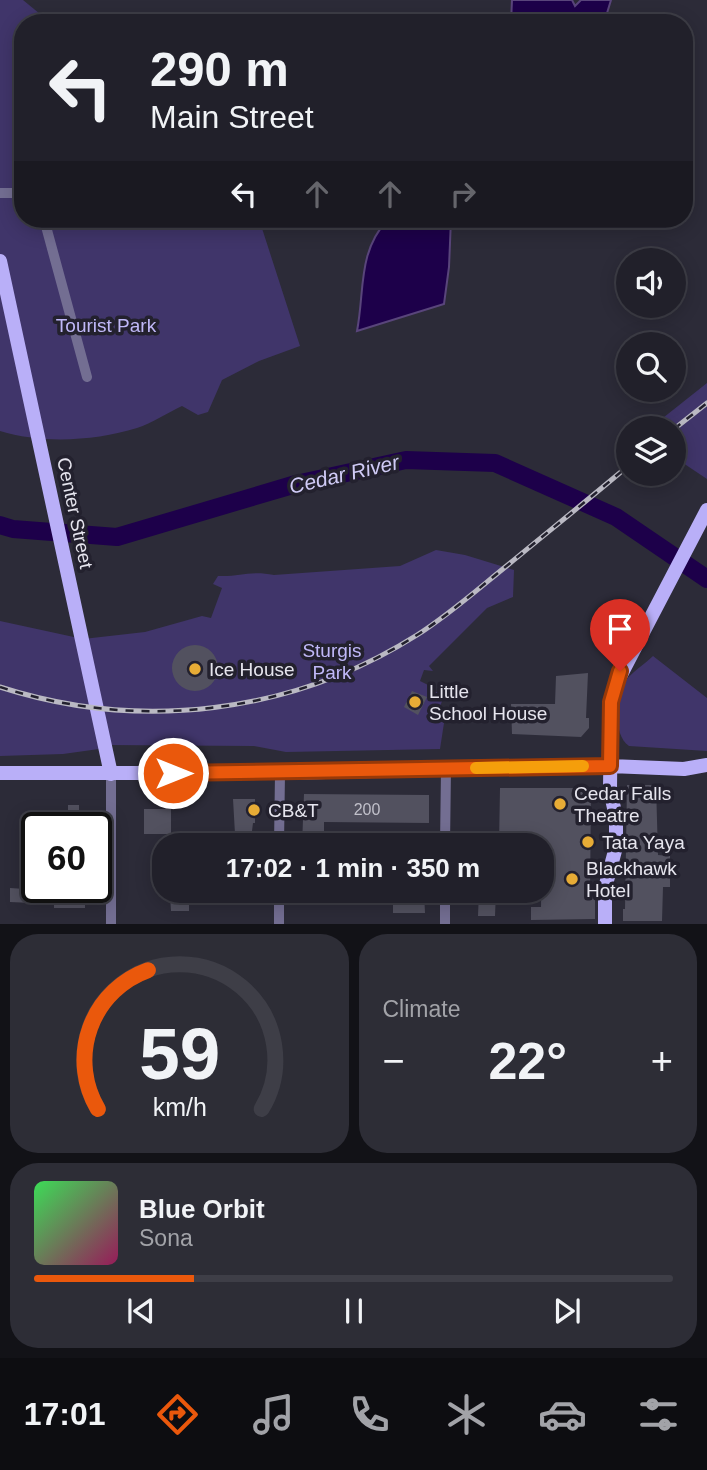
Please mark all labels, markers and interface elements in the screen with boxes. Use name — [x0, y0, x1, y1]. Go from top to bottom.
icon: left — [35, 42, 126, 133]
text: 290 m — [150, 42, 289, 96]
text: Main Street — [150, 99, 314, 135]
icon: left — [225, 175, 263, 213]
icon: ahead — [298, 175, 336, 213]
icon: ahead — [371, 175, 409, 213]
icon: right — [444, 175, 482, 213]
map controls — [616, 248, 686, 486]
button: sound — [616, 248, 686, 318]
park label: Tourist Park — [56, 315, 157, 336]
button: search — [616, 332, 686, 402]
button: layers — [616, 416, 686, 486]
water label: Cedar River — [287, 450, 402, 498]
street label: Center Street — [53, 456, 97, 571]
pin — [590, 599, 650, 671]
icon: arrive — [601, 610, 639, 648]
park label: Sturgis Park — [302, 640, 362, 683]
place label: Ice House — [209, 659, 295, 680]
marker: Ice House — [187, 661, 203, 677]
place label: Little School House — [429, 681, 547, 724]
marker: Little School House — [407, 694, 423, 710]
position arrow — [136, 736, 210, 810]
place label: Cedar Falls Theatre — [574, 783, 671, 826]
marker: Cedar Falls Theatre — [552, 796, 568, 812]
place label: CB&T — [268, 800, 319, 821]
house number: 200 — [354, 801, 380, 818]
marker: CB&T — [246, 802, 262, 818]
speed limit sign: 60 — [21, 812, 112, 903]
place label: Tata Yaya — [602, 832, 685, 853]
marker: Tata Yaya — [580, 834, 596, 850]
text: 17:02 · 1 min · 350 m — [226, 853, 480, 883]
place label: Blackhawk Hotel — [586, 858, 677, 901]
marker: Blackhawk Hotel — [564, 871, 580, 887]
text: Climate — [383, 996, 460, 1022]
text: 59 — [139, 1014, 220, 1095]
text: 22° — [488, 1032, 567, 1090]
text: − — [383, 1040, 405, 1082]
text: + — [651, 1040, 673, 1082]
text: km/h — [152, 1093, 206, 1121]
text: Blue Orbit — [139, 1194, 265, 1224]
text: Sona — [139, 1225, 193, 1251]
icon: previous — [122, 1292, 160, 1330]
icon: pause — [335, 1292, 373, 1330]
icon: next — [548, 1292, 586, 1330]
icon: directions — [153, 1390, 202, 1439]
icon: music — [249, 1390, 298, 1439]
icon: phone — [345, 1390, 394, 1439]
icon: climate — [442, 1390, 491, 1439]
icon: car — [538, 1390, 587, 1439]
icon: filters — [634, 1390, 683, 1439]
text: 17:01 — [24, 1396, 105, 1432]

